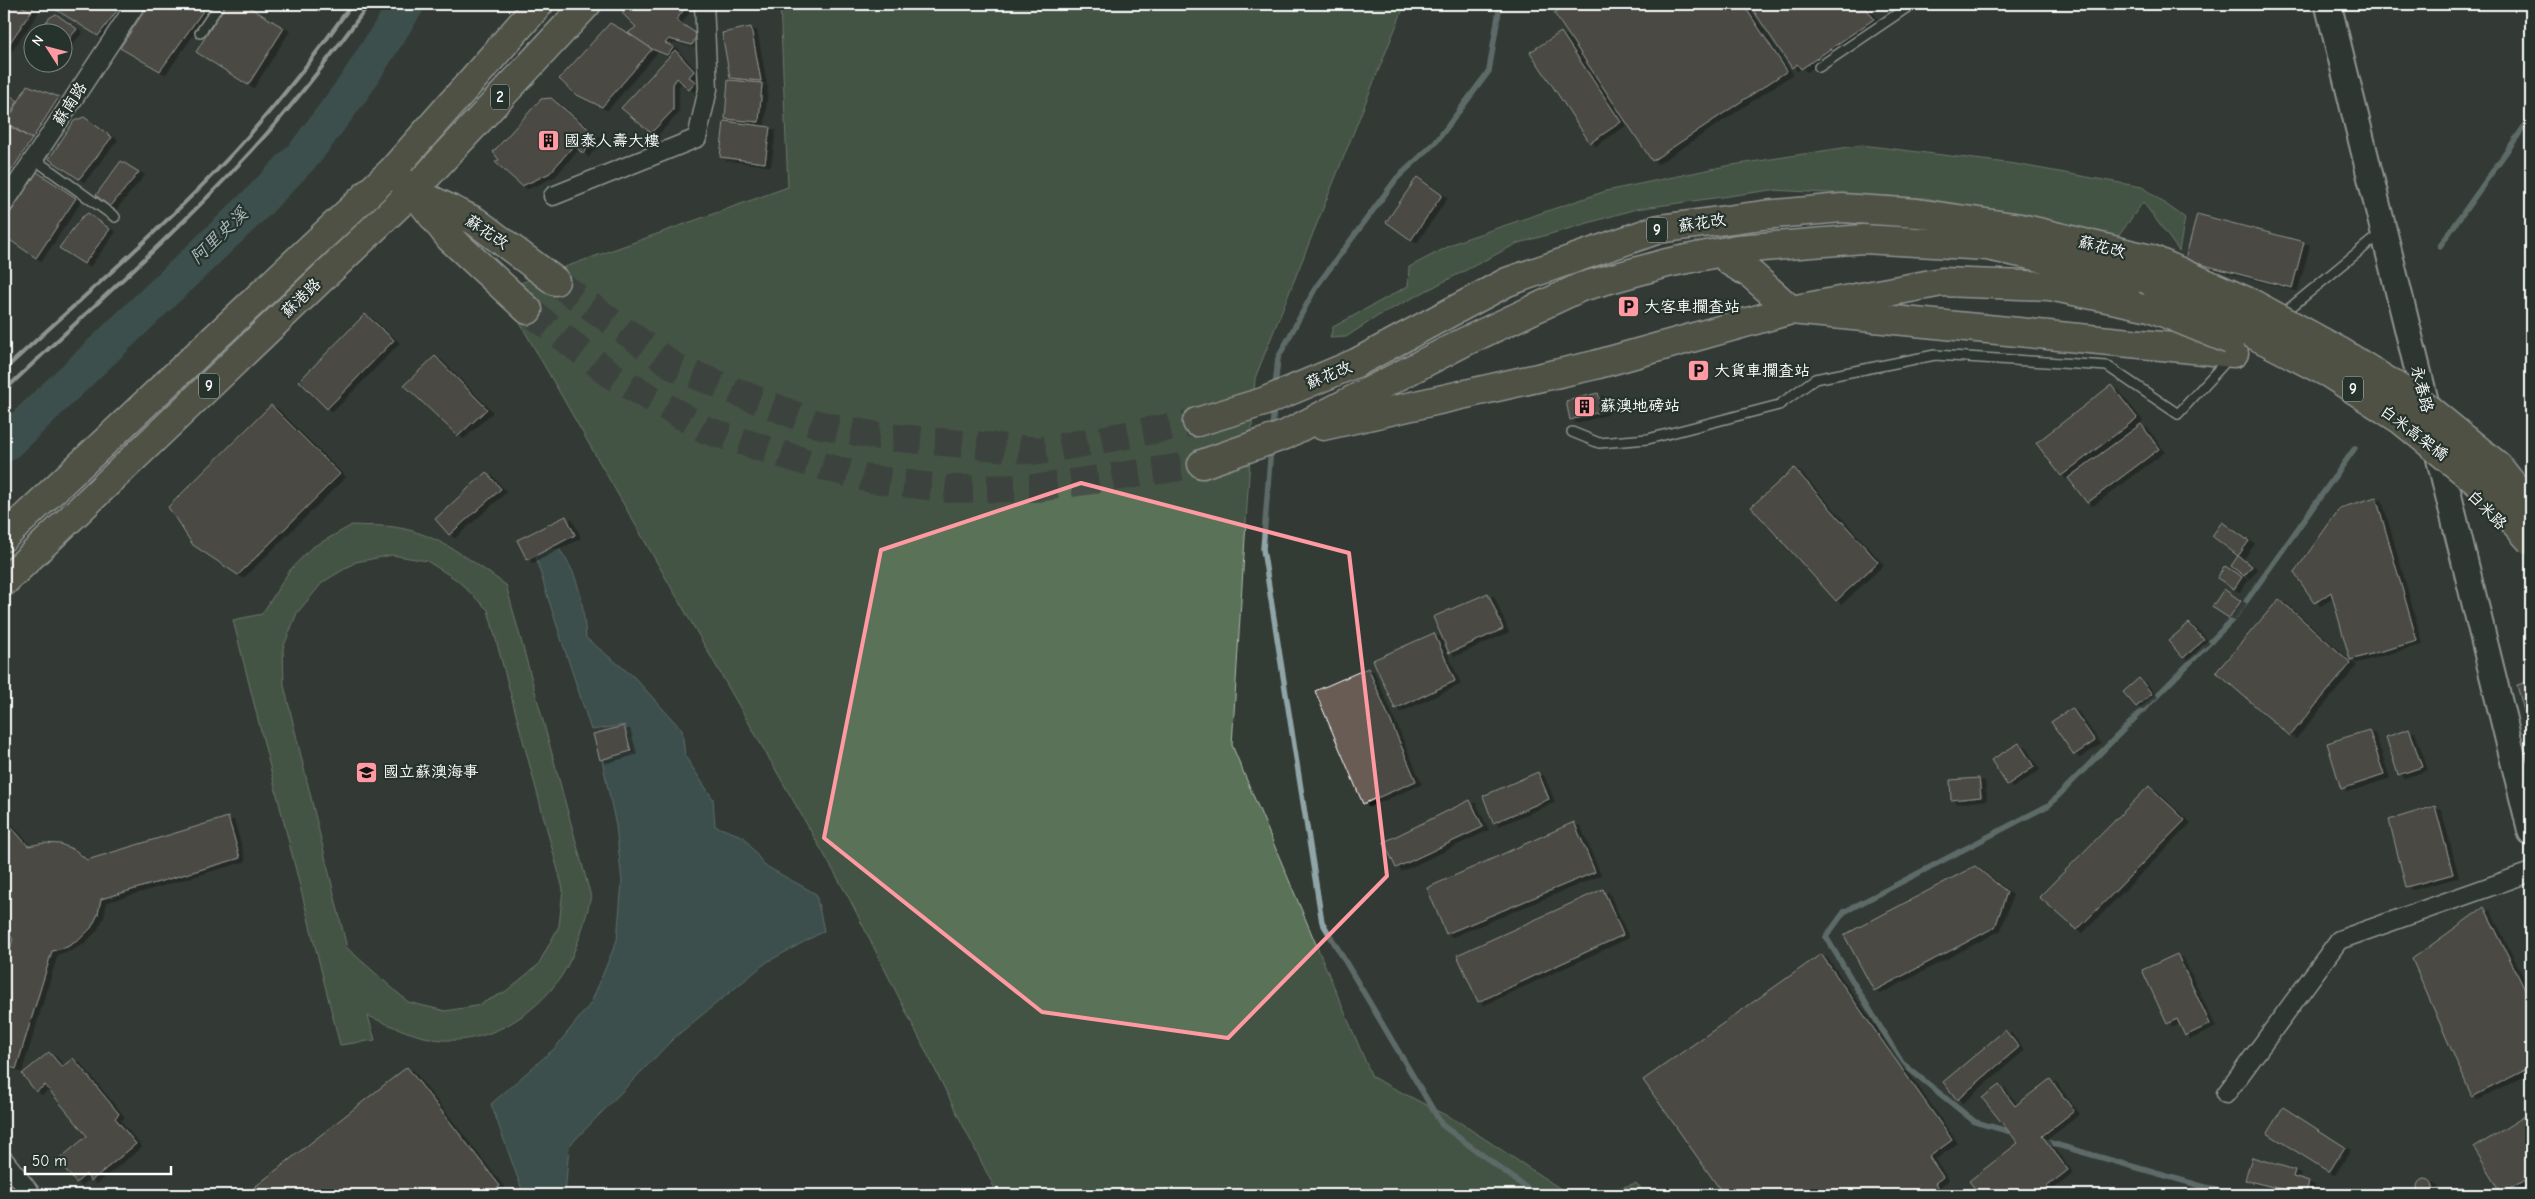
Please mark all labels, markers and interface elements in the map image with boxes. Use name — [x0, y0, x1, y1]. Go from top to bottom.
north arrow — [22, 22, 72, 72]
text: N — [28, 32, 47, 49]
street label: 蘇南路 — [49, 79, 91, 129]
road number: 2 — [491, 84, 509, 110]
building icon: 國泰人壽大樓 — [536, 129, 560, 153]
place label: 國泰人壽大樓 — [564, 132, 660, 150]
water label: 阿里史溪 — [186, 203, 253, 269]
street label: 蘇花改 — [462, 211, 512, 253]
street label: 蘇花改 — [1677, 211, 1727, 235]
road number: 9 — [1647, 218, 1667, 242]
street label: 蘇花改 — [2077, 232, 2127, 262]
street label: 蘇港路 — [277, 275, 325, 321]
parking icon: 大客車攔查站 — [1616, 295, 1640, 319]
place label: 大客車攔查站 — [1644, 298, 1740, 316]
street label: 蘇花改 — [1303, 358, 1355, 392]
parking icon: 大貨車攔查站 — [1686, 359, 1710, 383]
place label: 大貨車攔查站 — [1714, 362, 1810, 380]
street label: 永春路 — [2407, 364, 2437, 414]
road number: 9 — [199, 374, 219, 398]
road number: 9 — [2343, 376, 2363, 402]
building icon: 蘇澳地磅站 — [1572, 394, 1596, 418]
place label: 蘇澳地磅站 — [1600, 397, 1680, 415]
street label: 白米高架橋 — [2377, 402, 2451, 464]
street label: 白米路 — [2464, 487, 2510, 533]
school or university icon: 國立蘇澳海事 — [355, 760, 379, 784]
place label: 國立蘇澳海事 — [383, 763, 479, 781]
scale bar — [25, 1144, 171, 1176]
text: 50 m — [32, 1152, 67, 1170]

